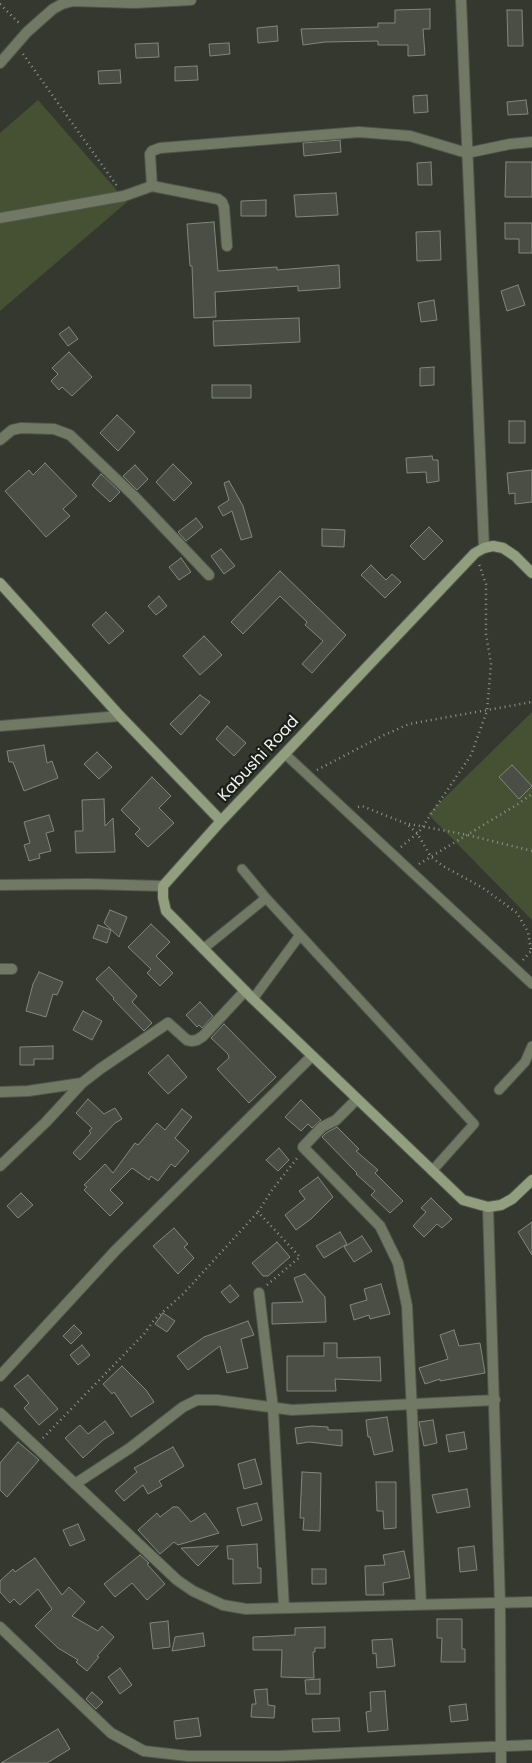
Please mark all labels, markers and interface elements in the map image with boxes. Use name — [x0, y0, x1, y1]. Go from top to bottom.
street label: Kabushi Road — [215, 712, 303, 806]

